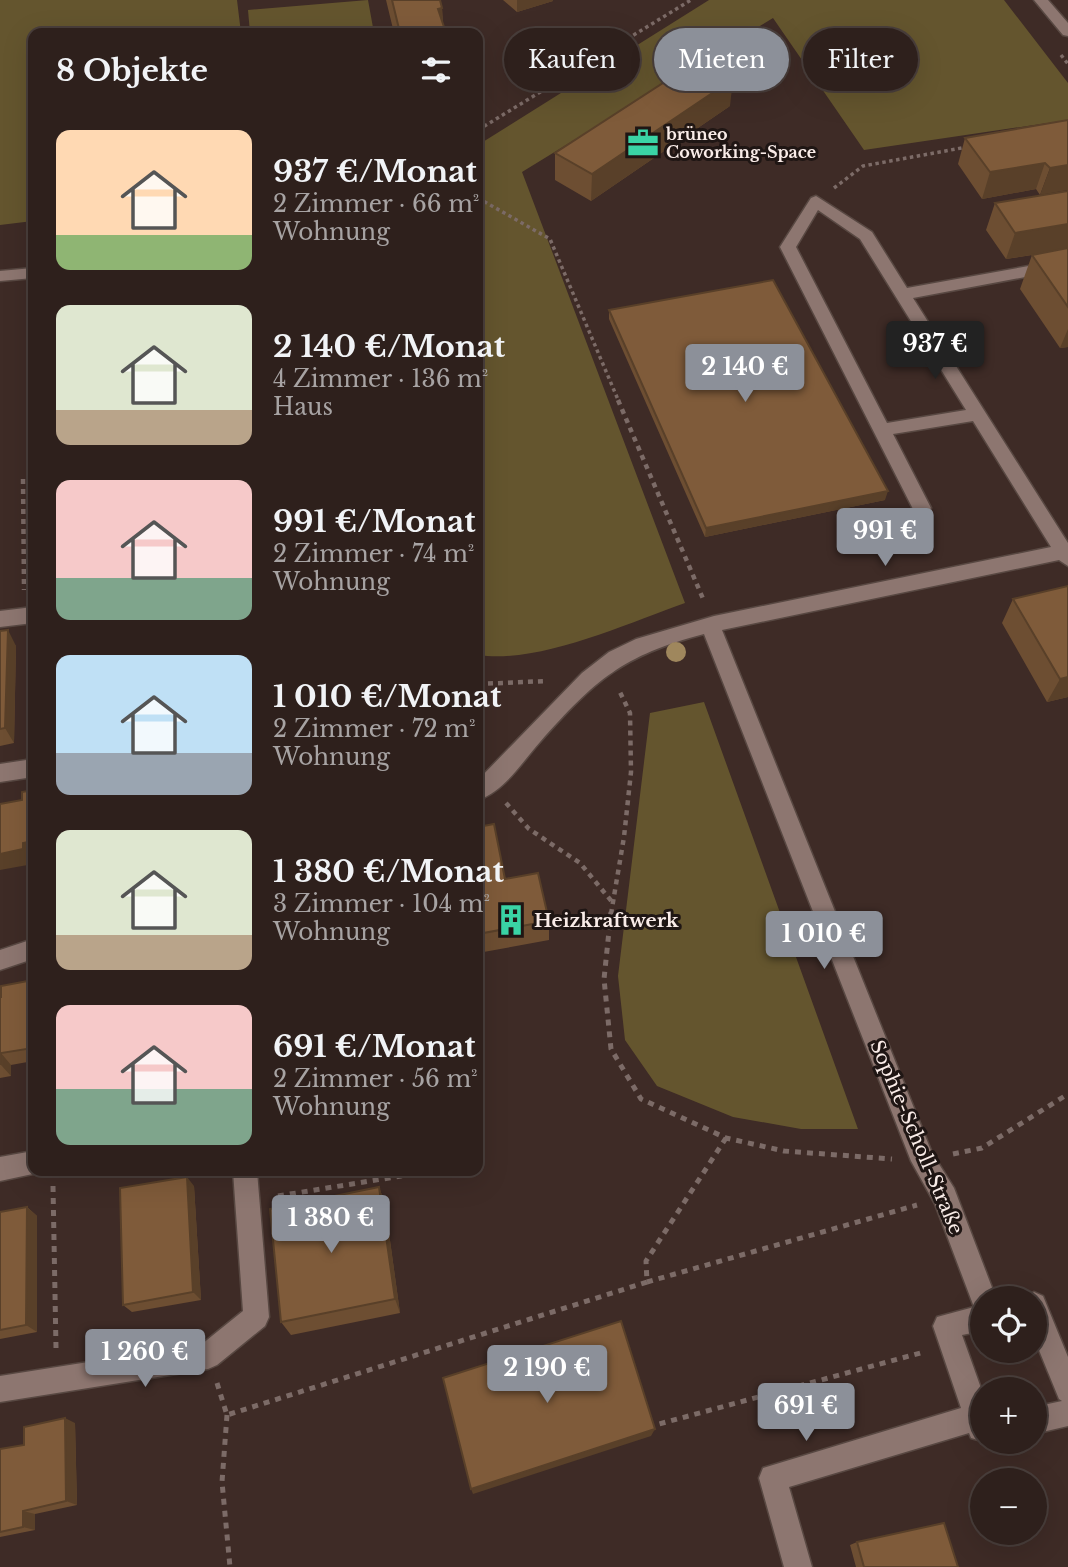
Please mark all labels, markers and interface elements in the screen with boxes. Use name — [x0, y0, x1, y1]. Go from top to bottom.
chip: Kaufen — [504, 28, 640, 91]
chip: Mieten — [654, 28, 789, 91]
chip: Filter — [803, 28, 918, 91]
icon: filters — [417, 51, 455, 89]
text: 8 Objekte — [56, 52, 208, 89]
place label: brüneo Coworking-Space — [665, 124, 816, 162]
office icon: brüneo Coworking-Space — [626, 126, 660, 160]
text: 937 €/Monat — [273, 153, 477, 190]
icon: home — [112, 158, 196, 242]
text: 2 Zimmer · 66 m² — [273, 190, 479, 218]
text: Wohnung — [273, 218, 390, 246]
pin: 937 € — [886, 322, 984, 381]
text: 2 140 €/Monat — [273, 328, 505, 365]
text: 937 € — [902, 330, 968, 358]
icon: home — [112, 333, 196, 417]
pin: 2 140 € — [680, 344, 810, 404]
text: 2 140 € — [701, 353, 789, 381]
text: 4 Zimmer · 136 m² — [273, 365, 488, 393]
text: Haus — [273, 393, 333, 421]
text: 991 €/Monat — [273, 503, 476, 540]
icon: home — [112, 508, 196, 592]
pin: 991 € — [836, 508, 934, 568]
text: 991 € — [853, 517, 917, 545]
text: 2 Zimmer · 74 m² — [273, 540, 474, 568]
text: Wohnung — [273, 568, 390, 596]
text: 1 010 €/Monat — [273, 678, 502, 715]
icon: home — [112, 683, 196, 767]
text: 2 Zimmer · 72 m² — [273, 715, 476, 743]
text: Wohnung — [273, 743, 390, 771]
text: 1 380 €/Monat — [273, 853, 504, 890]
icon: home — [112, 858, 196, 942]
text: 3 Zimmer · 104 m² — [273, 890, 490, 918]
building icon: Heizkraftwerk — [494, 903, 528, 937]
place label: Heizkraftwerk — [534, 909, 679, 932]
pin: 1 010 € — [759, 912, 889, 971]
text: Wohnung — [273, 918, 390, 946]
text: 1 010 € — [782, 920, 866, 948]
text: 691 €/Monat — [273, 1028, 476, 1065]
icon: home — [112, 1033, 196, 1117]
street label: Sophie-Scholl-Straße — [865, 1037, 968, 1238]
text: 2 Zimmer · 56 m² — [273, 1065, 478, 1093]
text: Wohnung — [273, 1093, 390, 1121]
pin: 1 380 € — [266, 1196, 396, 1255]
text: 1 380 € — [288, 1204, 374, 1232]
map controls — [970, 1286, 1047, 1545]
button: locate — [970, 1286, 1047, 1363]
pin: 1 260 € — [80, 1330, 210, 1389]
text: 1 260 € — [101, 1338, 189, 1366]
pin: 2 190 € — [482, 1346, 612, 1405]
text: 2 190 € — [503, 1354, 591, 1382]
button: + — [970, 1377, 1047, 1454]
pin: 691 € — [757, 1384, 855, 1443]
text: 691 € — [774, 1392, 838, 1420]
button: − — [970, 1468, 1047, 1545]

